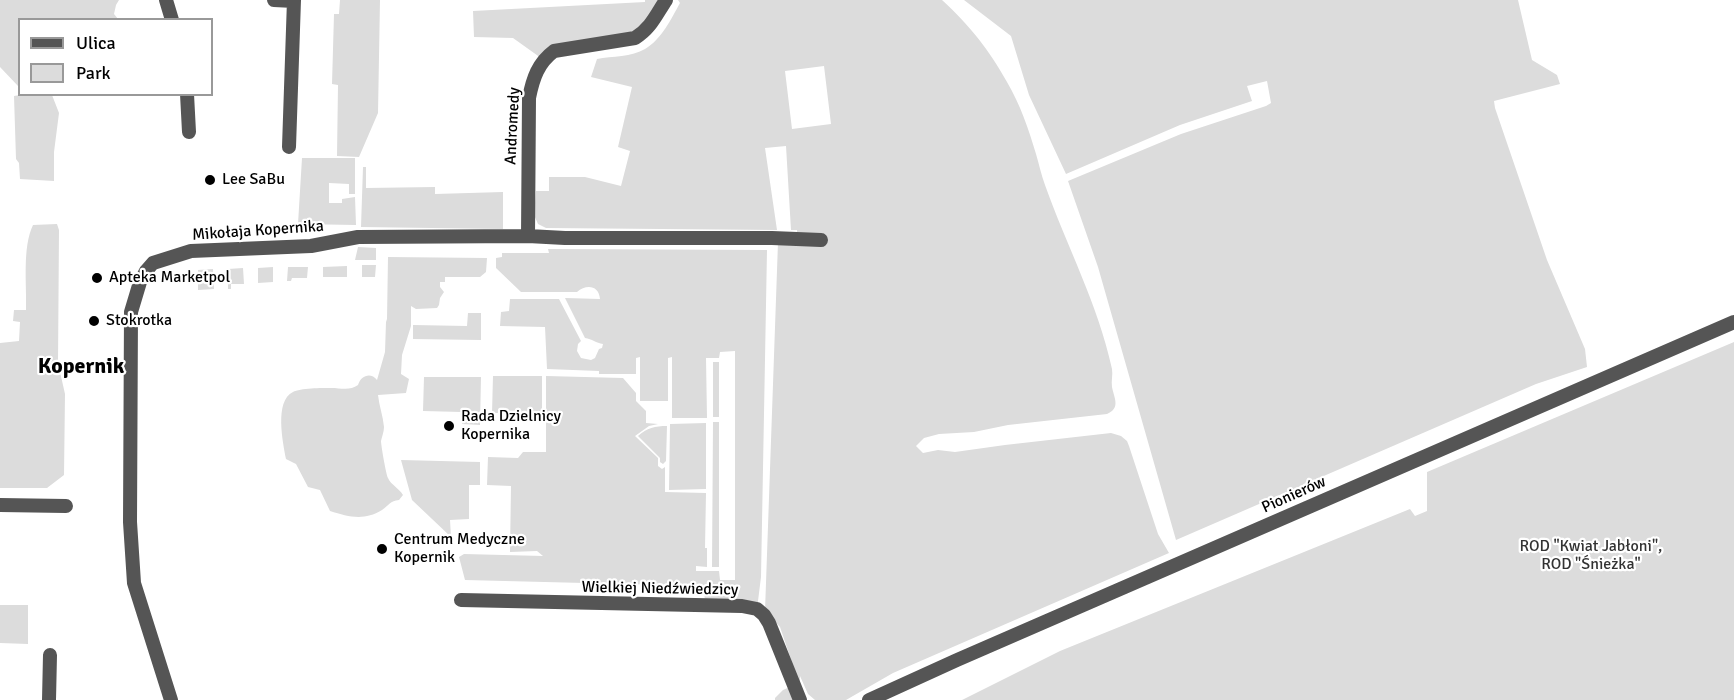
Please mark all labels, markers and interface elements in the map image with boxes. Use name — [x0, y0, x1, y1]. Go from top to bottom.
legend — [18, 18, 213, 96]
text: Ulica — [76, 32, 116, 54]
text: Park — [76, 62, 111, 84]
street label: Andromedy — [501, 87, 525, 165]
place label: Lee SaBu — [222, 170, 285, 190]
marker: Lee SaBu — [203, 173, 217, 187]
street label: Mikołaja Kopernika — [191, 217, 325, 245]
place label: Apteka Marketpol — [109, 268, 230, 288]
marker: Apteka Marketpol — [90, 271, 104, 285]
place label: Stokrotka — [106, 311, 172, 331]
marker: Stokrotka — [87, 314, 101, 328]
district label: Kopernik — [38, 354, 124, 380]
place label: Rada Dzielnicy Kopernika — [461, 407, 561, 445]
marker: Rada Dzielnicy Kopernika — [442, 419, 456, 433]
street label: Pionierów — [1259, 472, 1329, 518]
place label: Centrum Medyczne Kopernik — [394, 530, 525, 568]
park label: ROD "Kwiat Jabłoni", ROD "Śnieżka" — [1520, 537, 1662, 575]
marker: Centrum Medyczne Kopernik — [375, 542, 389, 556]
street label: Wielkiej Niedźwiedzicy — [581, 578, 739, 600]

